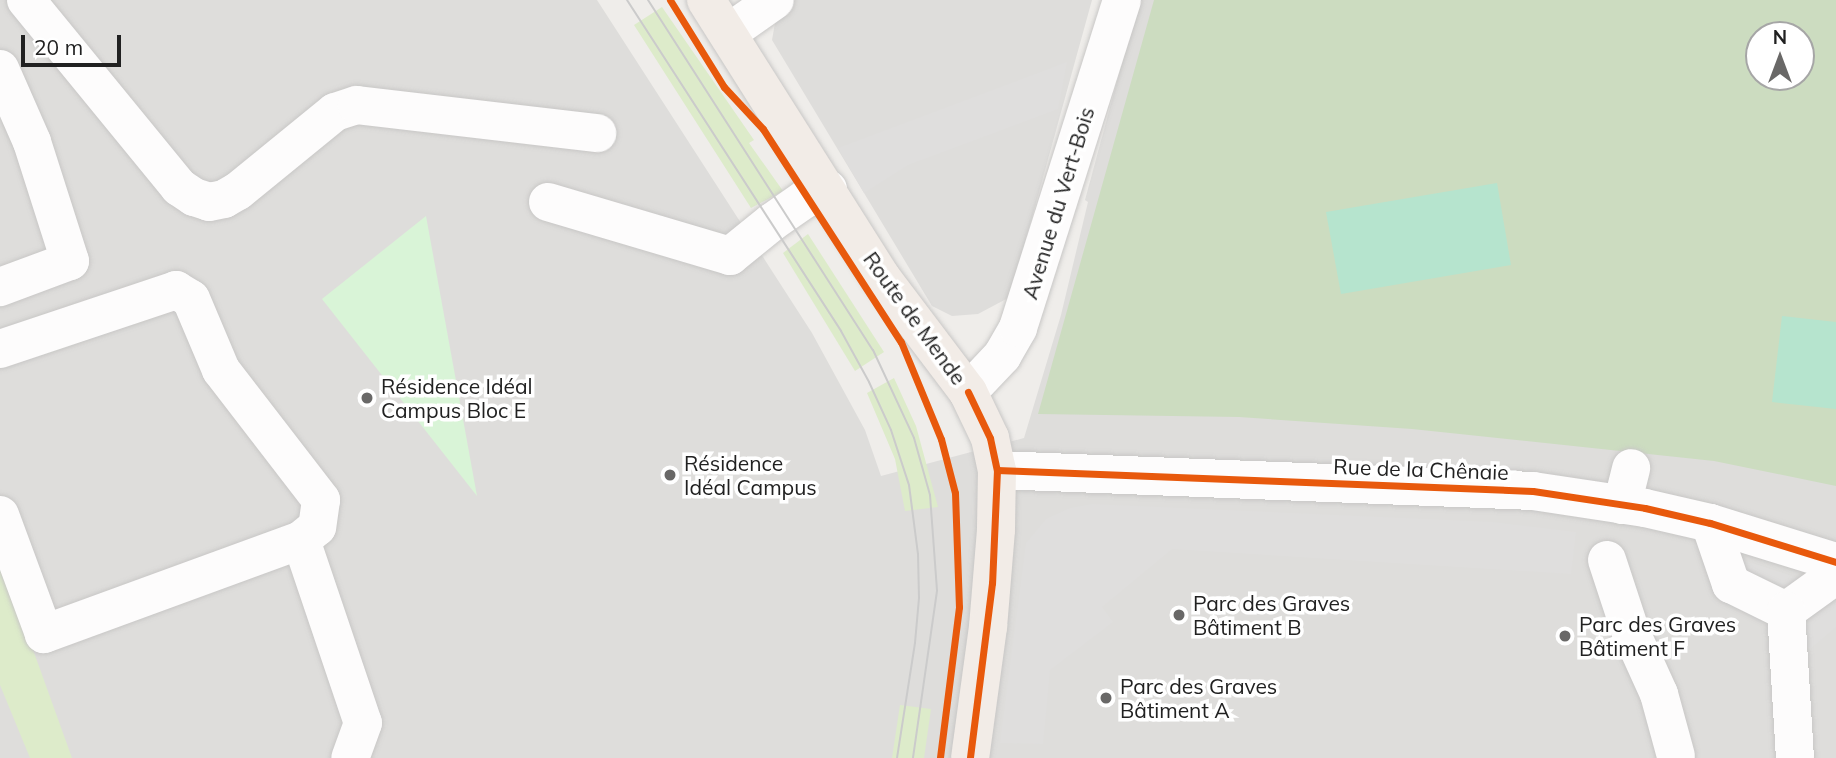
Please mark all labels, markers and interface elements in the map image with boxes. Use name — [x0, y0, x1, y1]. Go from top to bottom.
scale bar — [24, 21, 124, 65]
north arrow — [1745, 21, 1815, 91]
text: N — [1773, 25, 1787, 49]
text: 20 m — [34, 34, 83, 60]
street label: Avenue du Vert-Bois — [1017, 104, 1099, 302]
street label: Route de Mende — [858, 247, 972, 389]
place label: Résidence Idéal Campus Bloc E — [381, 373, 533, 423]
marker: Résidence Idéal Campus Bloc E — [359, 390, 375, 406]
place label: Résidence Idéal Campus — [684, 450, 817, 500]
street label: Rue de la Chênaie — [1333, 453, 1509, 485]
marker: Résidence Idéal Campus — [662, 467, 678, 483]
place label: Parc des Graves Bâtiment B — [1193, 590, 1350, 640]
marker: Parc des Graves Bâtiment B — [1171, 607, 1187, 623]
place label: Parc des Graves Bâtiment F — [1579, 611, 1736, 661]
marker: Parc des Graves Bâtiment F — [1557, 628, 1573, 644]
place label: Parc des Graves Bâtiment A — [1120, 673, 1277, 723]
marker: Parc des Graves Bâtiment A — [1098, 690, 1114, 706]

